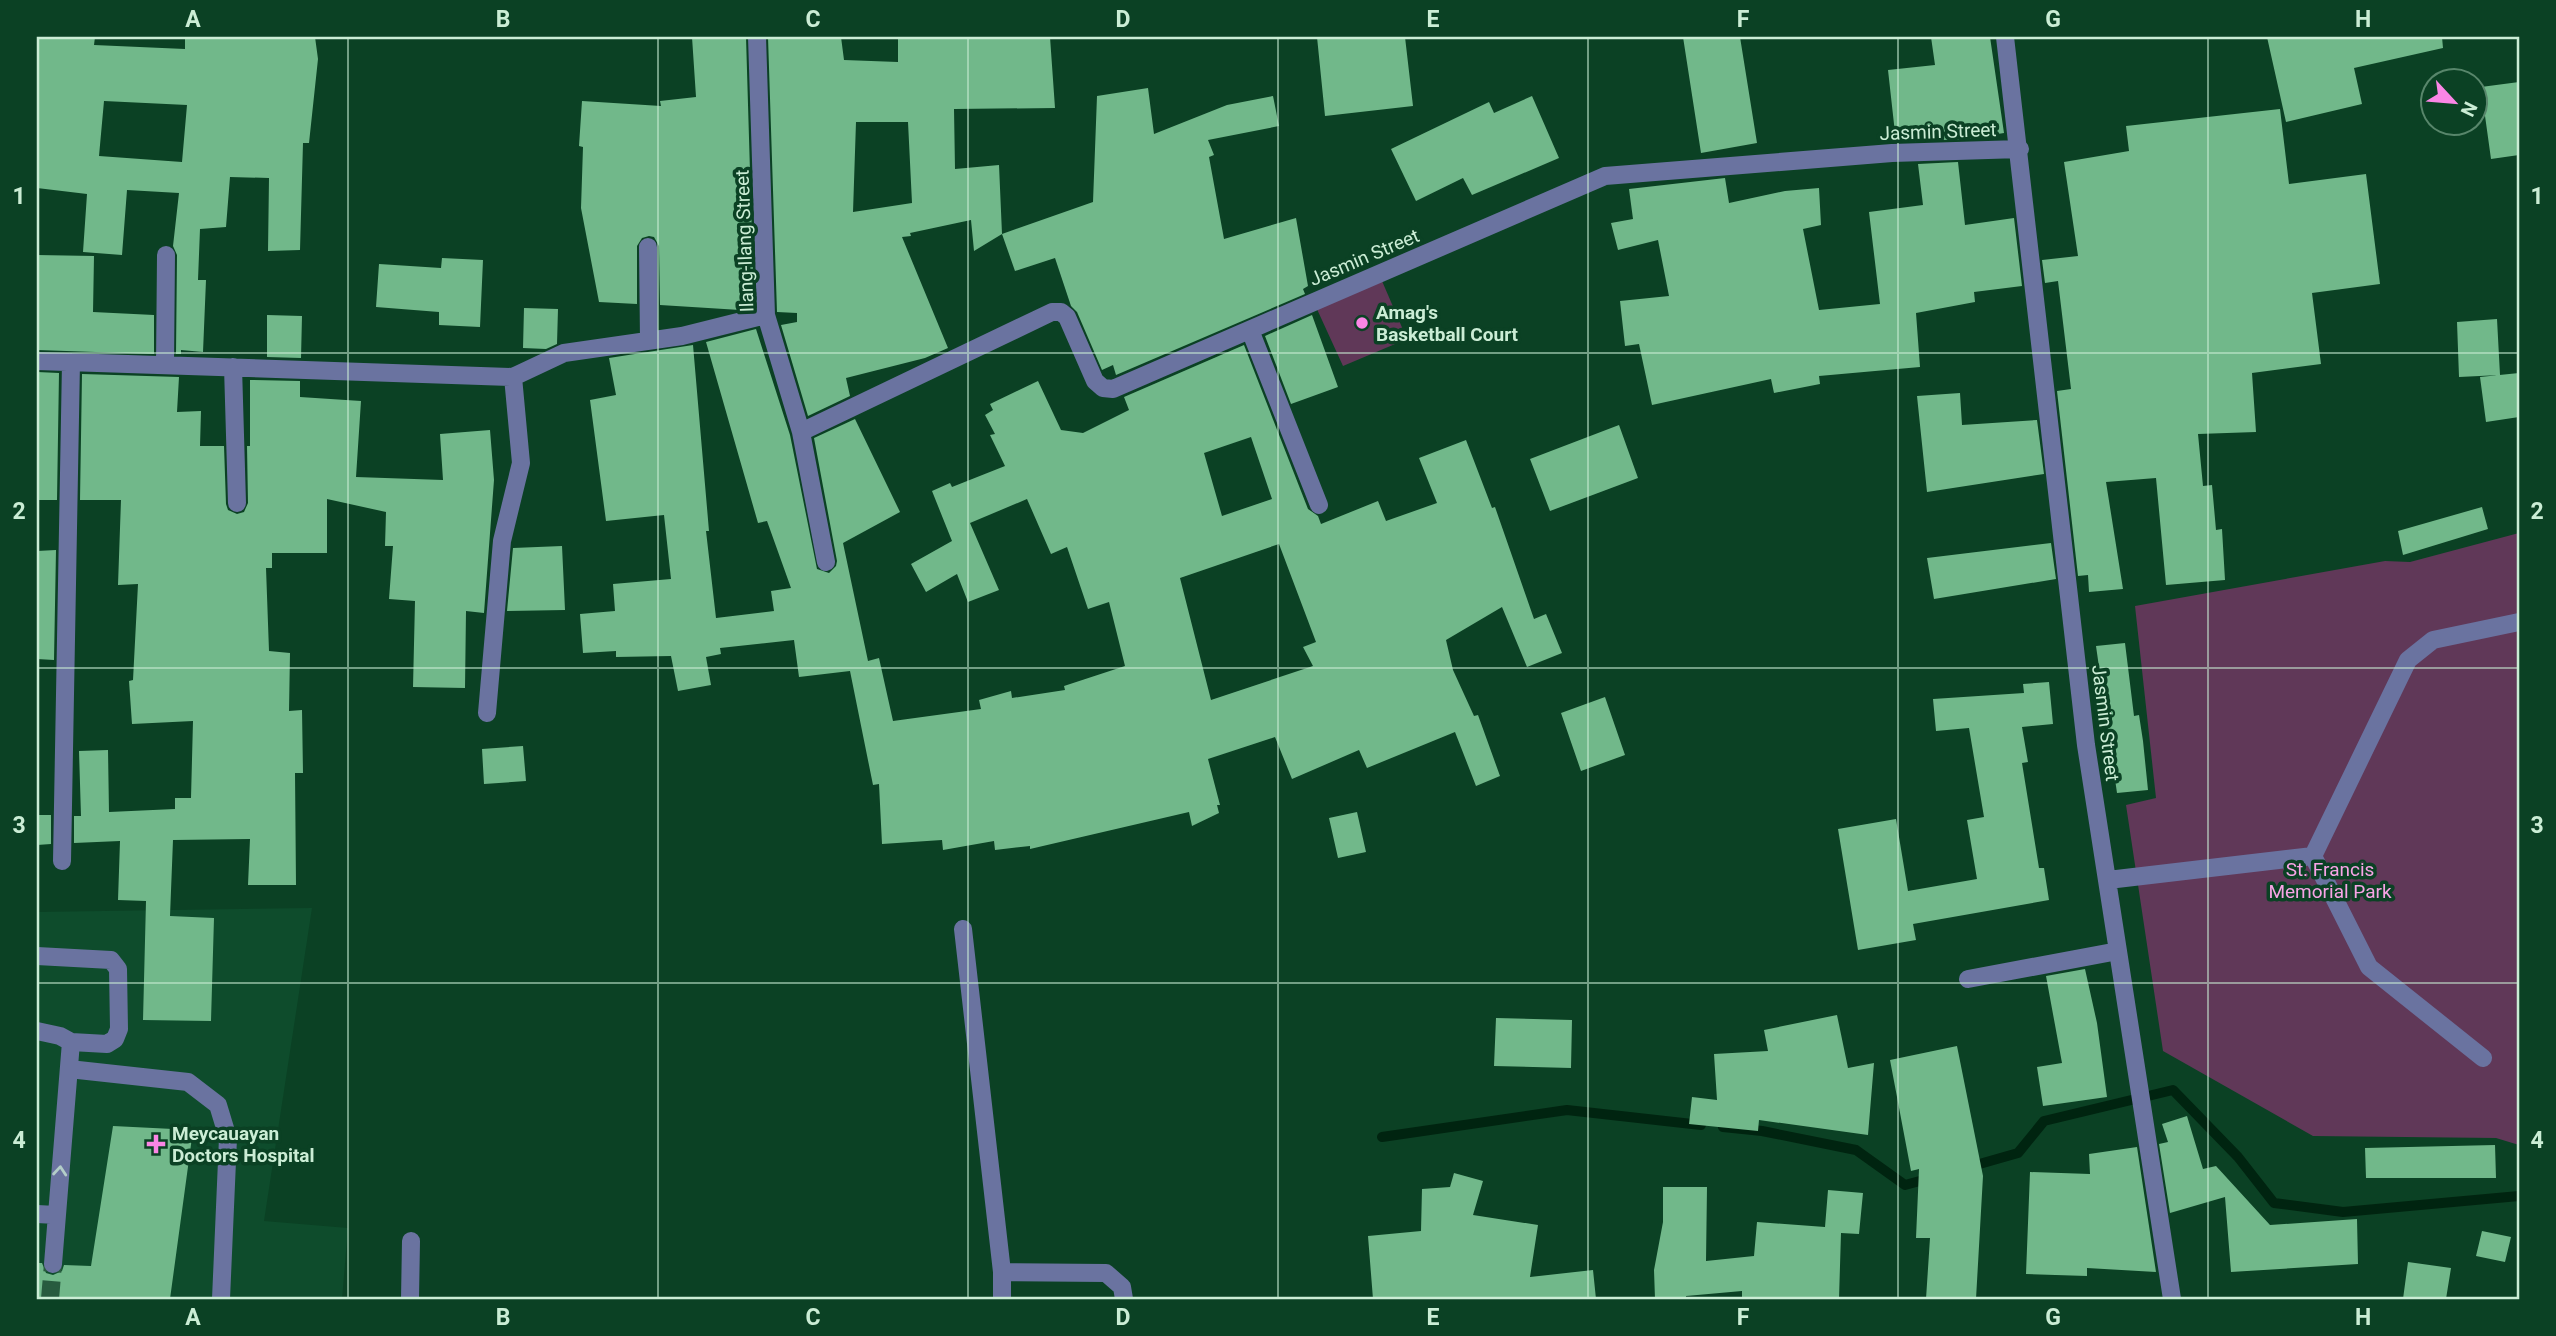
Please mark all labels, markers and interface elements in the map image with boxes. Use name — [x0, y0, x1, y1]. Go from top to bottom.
text: A — [185, 6, 201, 33]
text: B — [496, 6, 510, 33]
text: C — [805, 6, 821, 33]
text: D — [1116, 6, 1130, 33]
text: E — [1427, 6, 1440, 33]
text: F — [1737, 6, 1750, 33]
text: G — [2045, 6, 2061, 33]
text: H — [2355, 6, 2371, 33]
north arrow — [2420, 66, 2490, 136]
text: N — [2456, 98, 2482, 120]
street label: Jasmin Street — [1879, 118, 1997, 145]
street label: Ilang-Ilang Street — [731, 169, 758, 313]
text: 1 — [12, 183, 26, 210]
text: 1 — [2530, 183, 2544, 210]
street label: Jasmin Street — [1306, 224, 1423, 291]
place label: Amag's Basketball Court — [1376, 301, 1519, 346]
marker: Amag's Basketball Court — [1354, 315, 1370, 331]
text: 2 — [12, 498, 26, 525]
text: 2 — [2530, 498, 2544, 525]
street label: Jasmin Street — [2087, 663, 2124, 783]
text: 3 — [12, 812, 26, 839]
text: 3 — [2530, 812, 2544, 839]
park label: St. Francis Memorial Park — [2268, 858, 2392, 903]
place label: Meycauayan Doctors Hospital — [172, 1122, 315, 1167]
text: 4 — [12, 1127, 26, 1154]
text: 4 — [2530, 1127, 2544, 1154]
marker: Meycauayan Doctors Hospital — [146, 1134, 166, 1154]
one-way arrow — [52, 1166, 67, 1177]
text: A — [185, 1304, 201, 1331]
text: B — [496, 1304, 510, 1331]
text: C — [805, 1304, 821, 1331]
text: D — [1116, 1304, 1130, 1331]
text: E — [1427, 1304, 1440, 1331]
text: F — [1737, 1304, 1750, 1331]
text: G — [2045, 1304, 2061, 1331]
text: H — [2355, 1304, 2371, 1331]

